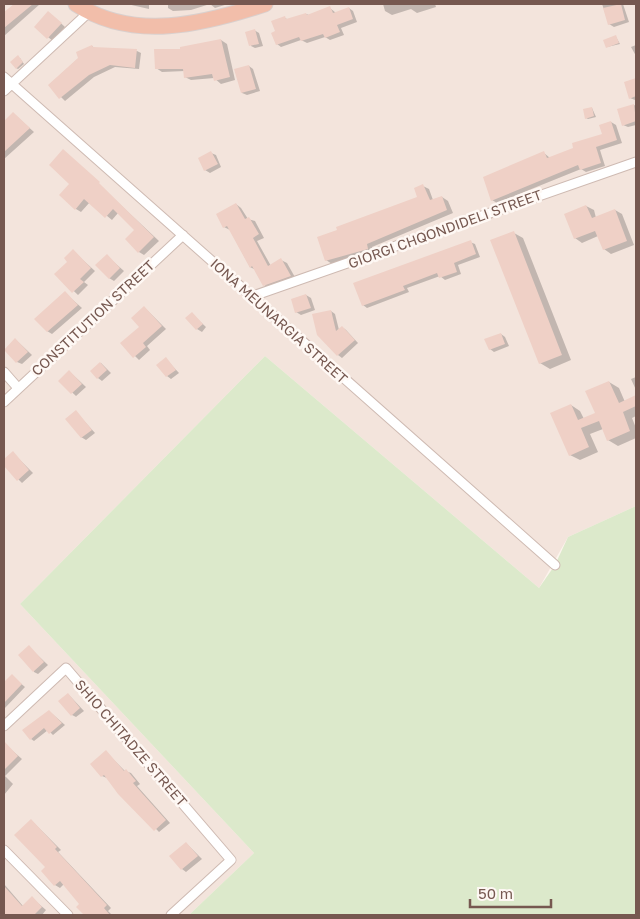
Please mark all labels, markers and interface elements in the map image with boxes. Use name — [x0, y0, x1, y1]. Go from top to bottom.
street label: GIORGI CHQONDIDELI STREET — [346, 185, 544, 272]
street label: IONA MEUNARGIA STREET — [207, 255, 352, 387]
street label: CONSTITUTION STREET — [28, 256, 158, 379]
street label: SHIO CHITADZE STREET — [72, 676, 191, 810]
scale bar — [470, 876, 551, 908]
text: 50 m — [478, 884, 513, 902]

